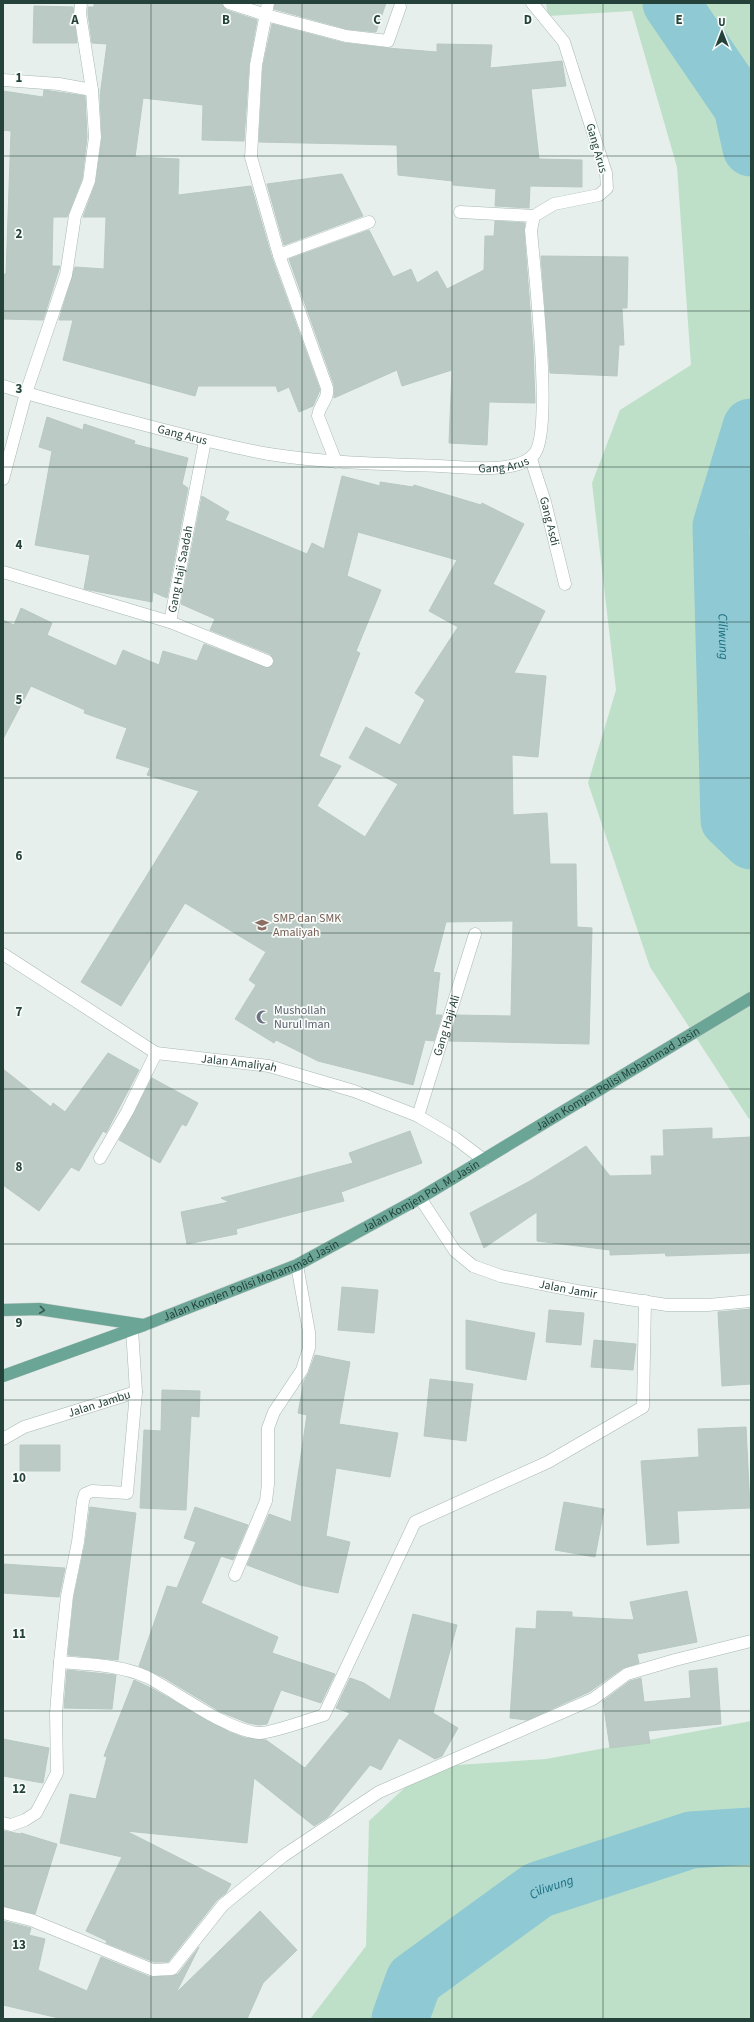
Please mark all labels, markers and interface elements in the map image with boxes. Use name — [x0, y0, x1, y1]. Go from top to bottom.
text: A — [70, 11, 79, 29]
text: B — [222, 11, 230, 29]
text: C — [373, 11, 381, 29]
text: D — [524, 11, 532, 29]
text: E — [675, 11, 683, 29]
north arrow — [702, 12, 742, 52]
text: U — [718, 15, 726, 30]
text: 1 — [16, 69, 23, 87]
street label: Gang Arus — [581, 121, 612, 175]
text: 2 — [16, 225, 23, 243]
text: 3 — [16, 380, 23, 398]
street label: Gang Arus — [156, 421, 209, 450]
street label: Gang Arus — [478, 453, 532, 477]
street label: Gang Asdi — [535, 495, 563, 548]
street label: Gang Haji Saadah — [164, 524, 197, 614]
text: 4 — [16, 536, 23, 554]
water label: Ciliwung — [713, 613, 733, 660]
text: 5 — [16, 691, 23, 709]
text: 6 — [16, 847, 23, 865]
place label: SMP dan SMK Amaliyah — [273, 910, 341, 941]
school or university icon: SMP dan SMK Amaliyah — [254, 917, 270, 933]
street label: Gang Haji Ali — [429, 993, 464, 1058]
place label: Mushollah Nurul Iman — [274, 1002, 330, 1033]
text: 7 — [16, 1003, 23, 1021]
mosque icon: Mushollah Nurul Iman — [255, 1009, 271, 1025]
street label: Jalan Komjen Polisi Mohammad Jasin — [532, 1023, 703, 1136]
street label: Jalan Amaliyah — [200, 1050, 279, 1077]
street label: Jalan Komjen Pol. M. Jasin — [359, 1156, 483, 1237]
text: 8 — [16, 1158, 23, 1176]
street label: Jalan Komjen Polisi Mohammad Jasin — [161, 1236, 342, 1326]
street label: Jalan Jamir — [537, 1276, 599, 1303]
one-way arrow — [39, 1305, 45, 1314]
text: 9 — [16, 1314, 23, 1332]
street label: Jalan Jambu — [66, 1386, 133, 1422]
text: 10 — [12, 1469, 26, 1487]
text: 11 — [12, 1625, 26, 1643]
text: 12 — [12, 1780, 26, 1798]
water label: Ciliwung — [525, 1871, 576, 1904]
text: 13 — [12, 1936, 26, 1954]

